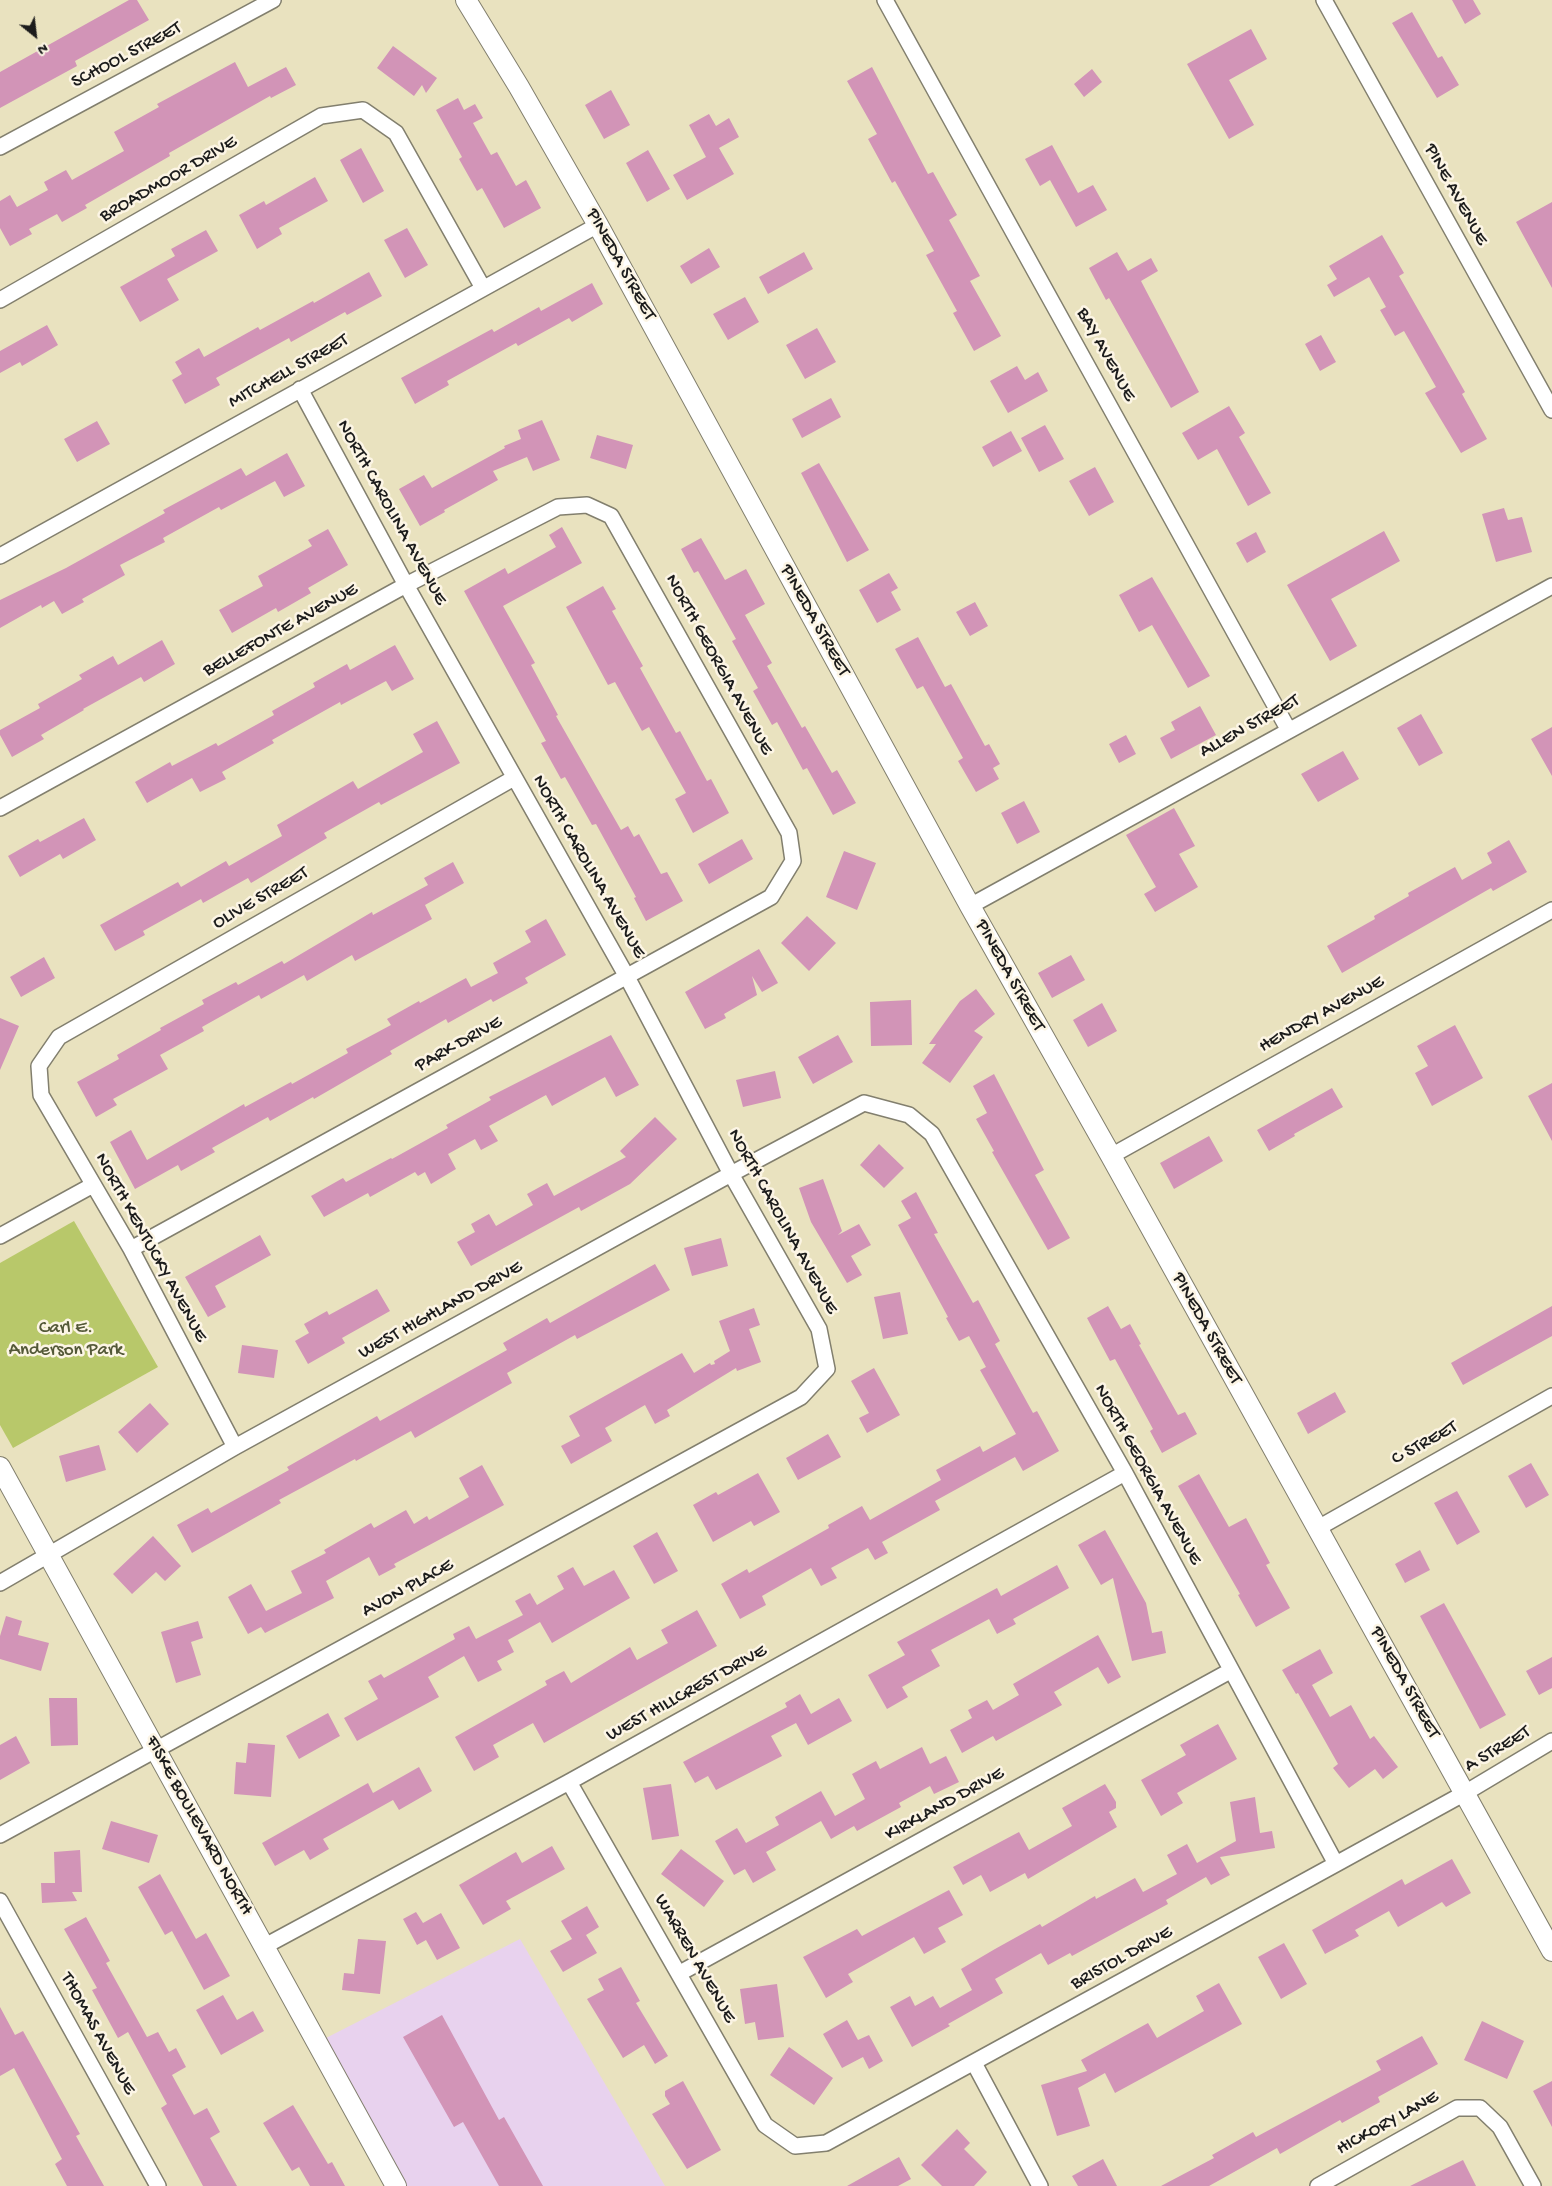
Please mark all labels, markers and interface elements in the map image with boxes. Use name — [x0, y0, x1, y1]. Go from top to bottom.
north arrow — [10, 10, 60, 60]
street label: SCHOOL STREET — [68, 17, 186, 95]
text: N — [34, 39, 51, 58]
street label: BROADMOOR DRIVE — [96, 131, 242, 229]
street label: PINE AVENUE — [1418, 140, 1492, 250]
street label: PINEDA STREET — [580, 205, 660, 325]
street label: BAY AVENUE — [1070, 304, 1140, 406]
street label: MITCHELL STREET — [225, 330, 353, 414]
street label: NORTH CAROLINA AVENUE — [331, 417, 451, 609]
street label: PINEDA STREET — [774, 561, 854, 681]
street label: NORTH GEORGIA AVENUE — [659, 571, 777, 759]
street label: BELLEFONTE AVENUE — [200, 579, 362, 683]
street label: ALLEN STREET — [1196, 690, 1304, 764]
street label: NORTH CAROLINA AVENUE — [526, 771, 650, 963]
street label: OLIVE STREET — [209, 862, 313, 936]
street label: PINEDA STREET — [969, 916, 1049, 1036]
street label: HENDRY AVENUE — [1255, 971, 1389, 1059]
street label: PARK DRIVE — [412, 1012, 506, 1078]
street label: NORTH CAROLINA AVENUE — [722, 1126, 842, 1318]
street label: NORTH KENTUCKY AVENUE — [89, 1150, 211, 1346]
street label: WEST HIGHLAND DRIVE — [355, 1257, 527, 1365]
street label: PINEDA STREET — [1166, 1269, 1246, 1389]
park label: Carl E. Anderson Park — [9, 1318, 123, 1362]
street label: NORTH GEORGIA AVENUE — [1088, 1381, 1206, 1569]
street label: C STREET — [1388, 1417, 1462, 1471]
street label: AVON PLACE — [358, 1555, 458, 1623]
street label: PINEDA STREET — [1364, 1623, 1444, 1743]
street label: WEST HILLCREST DRIVE — [603, 1640, 771, 1748]
street label: A STREET — [1461, 1721, 1535, 1779]
street label: FISKE BOULEVARD NORTH — [139, 1732, 257, 1920]
street label: KIRKLAND DRIVE — [882, 1763, 1008, 1847]
street label: WARREN AVENUE — [648, 1891, 740, 2027]
street label: BRISTOL DRIVE — [1067, 1922, 1177, 1996]
street label: THOMAS AVENUE — [54, 1969, 140, 2099]
street label: HICKORY LANE — [1333, 2087, 1443, 2161]

